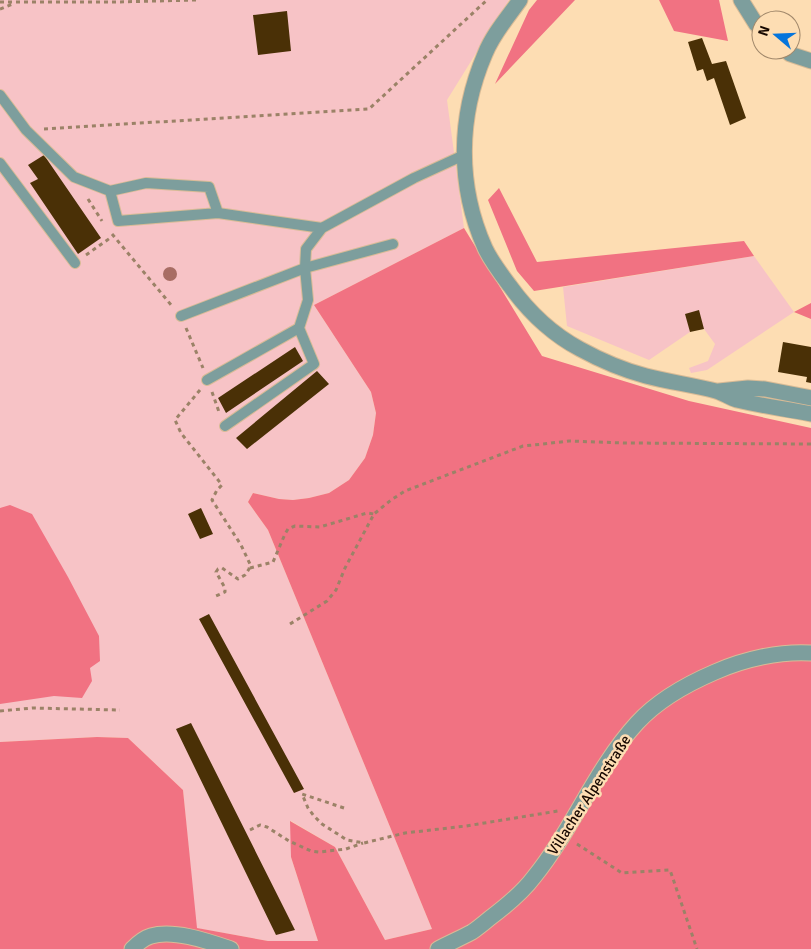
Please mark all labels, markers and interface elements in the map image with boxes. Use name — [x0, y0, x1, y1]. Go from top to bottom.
north arrow — [751, 10, 801, 60]
text: N — [755, 24, 774, 38]
street label: Villacher Alpenstraße — [544, 732, 634, 858]

